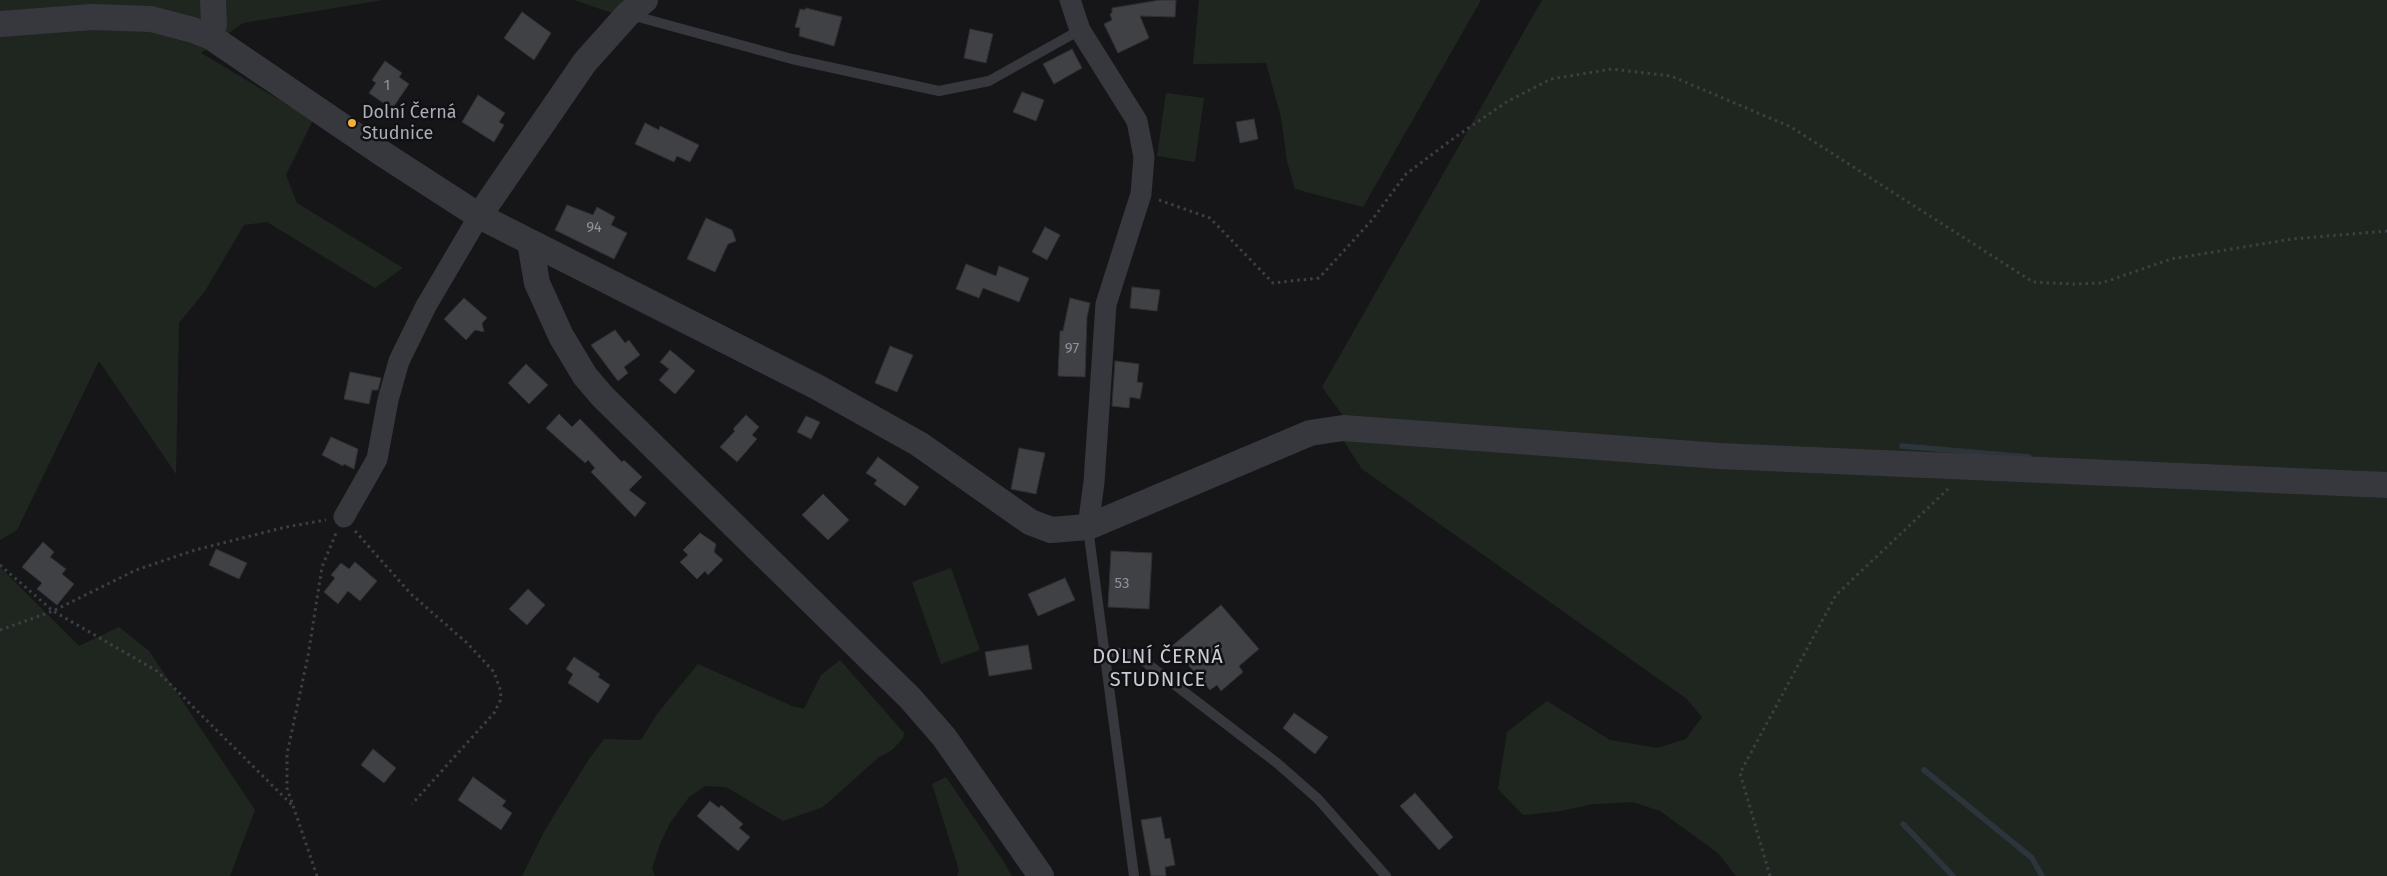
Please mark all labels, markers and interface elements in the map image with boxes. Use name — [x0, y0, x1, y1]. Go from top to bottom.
house number: 1 — [384, 77, 390, 95]
place label: Dolní Černá Studnice — [362, 102, 457, 144]
marker: Dolní Černá Studnice — [346, 117, 358, 129]
house number: 94 — [586, 219, 602, 237]
house number: 97 — [1065, 340, 1079, 358]
house number: 53 — [1115, 575, 1129, 593]
district label: DOLNÍ ČERNÁ STUDNICE — [1091, 645, 1225, 692]

